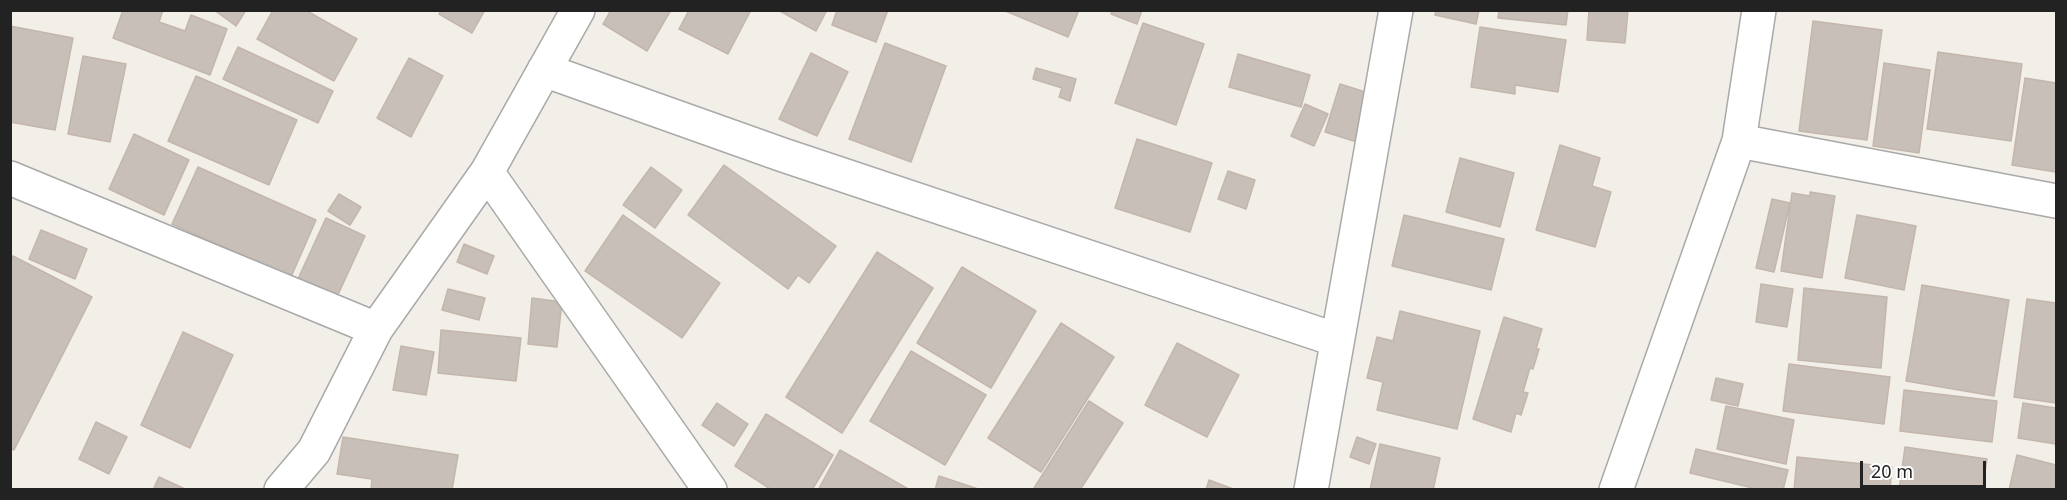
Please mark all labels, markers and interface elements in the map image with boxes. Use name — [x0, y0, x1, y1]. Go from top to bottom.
scale bar — [1863, 449, 1989, 487]
text: 20 m — [1871, 459, 1913, 483]

